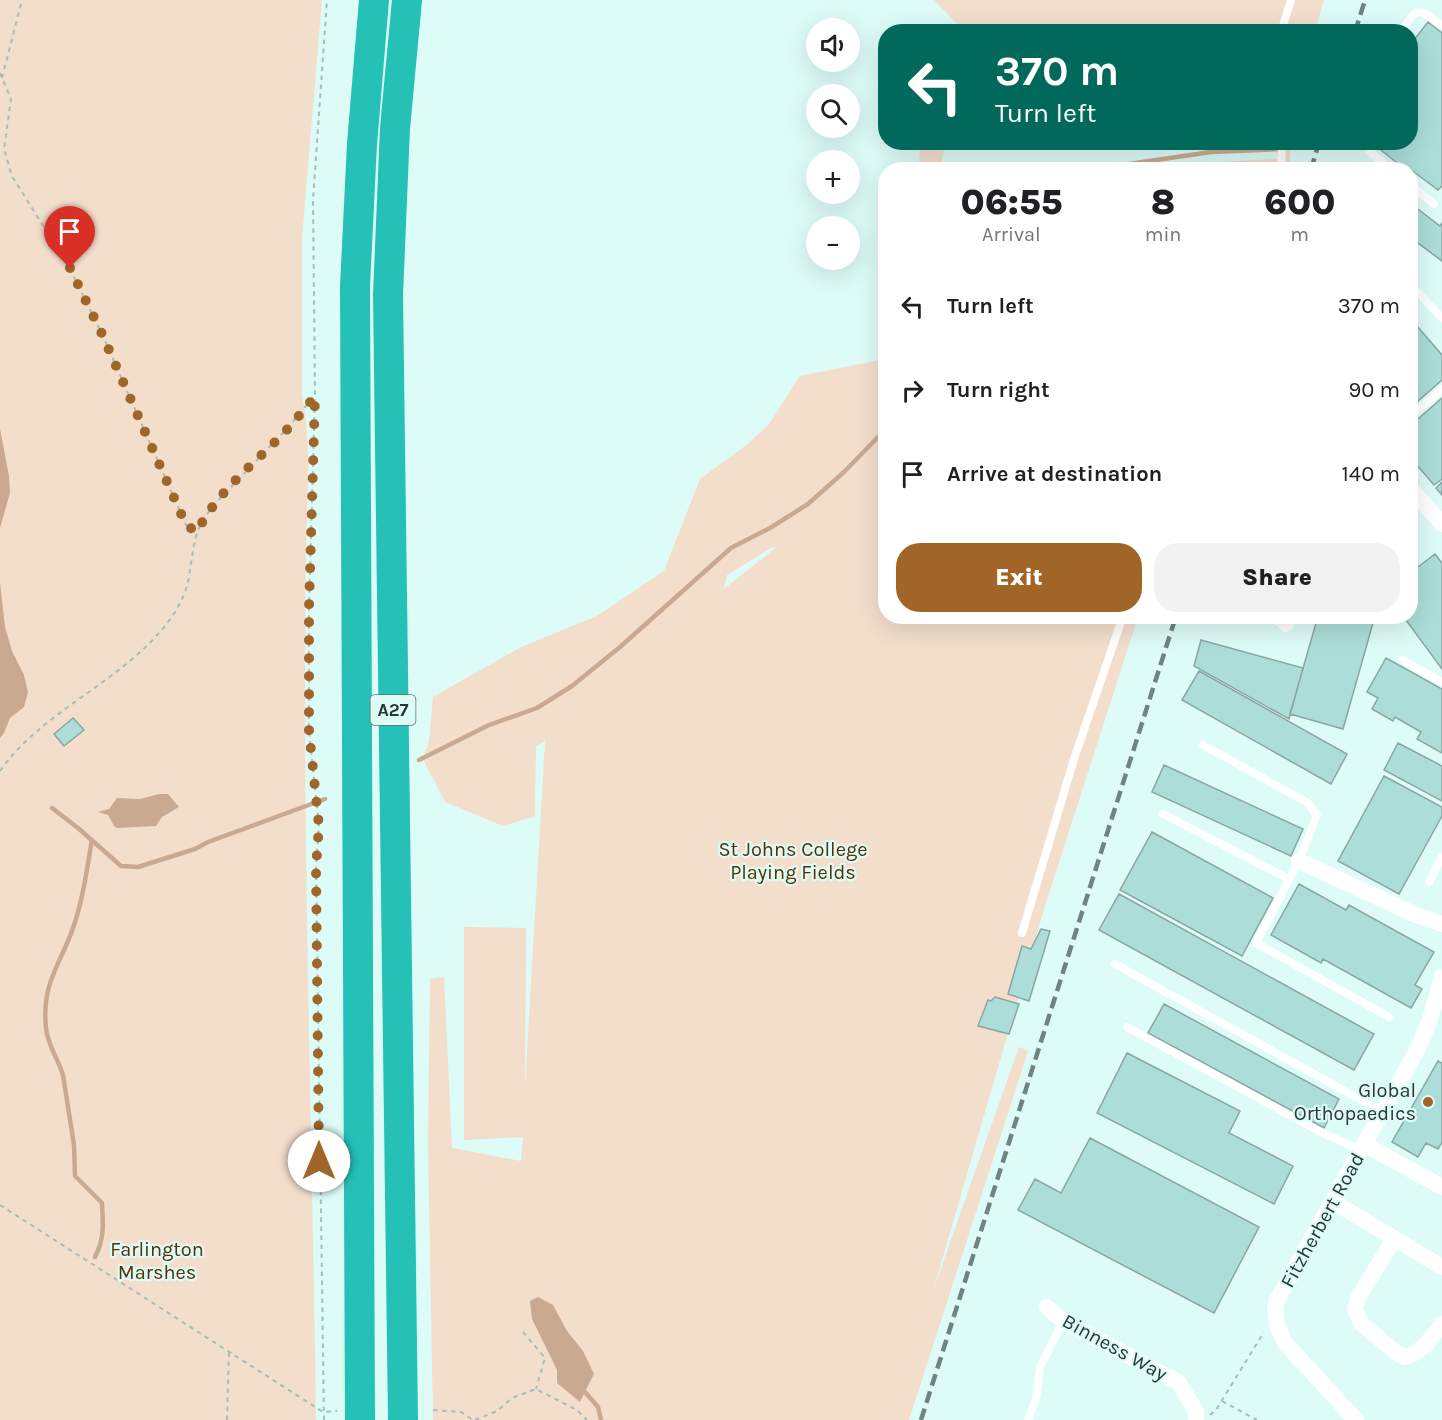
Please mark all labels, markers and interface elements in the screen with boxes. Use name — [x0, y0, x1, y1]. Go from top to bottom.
map controls — [806, 18, 860, 270]
button: sound — [806, 18, 860, 72]
text: 370 m — [995, 46, 1119, 96]
icon: left — [896, 48, 974, 126]
button: search — [806, 84, 860, 138]
text: Turn left — [995, 97, 1096, 129]
button: + — [806, 150, 860, 204]
text: 06:55 — [960, 181, 1062, 223]
text: 8 — [1151, 181, 1175, 223]
text: 600 — [1264, 181, 1336, 223]
pin — [44, 206, 95, 268]
icon: arrive — [53, 215, 86, 248]
button: − — [806, 216, 860, 270]
text: Arrival — [982, 223, 1041, 246]
text: min — [1145, 223, 1181, 246]
text: m — [1290, 223, 1309, 246]
icon: left — [896, 290, 929, 323]
text: Turn left — [947, 293, 1034, 319]
text: 370 m — [1338, 293, 1400, 319]
icon: right — [896, 374, 929, 407]
text: Turn right — [947, 377, 1050, 403]
text: 90 m — [1348, 377, 1400, 403]
icon: arrive — [896, 458, 929, 491]
text: Arrive at destination — [947, 461, 1162, 487]
text: 140 m — [1342, 461, 1400, 487]
button: Exit — [896, 543, 1142, 612]
button: Share — [1154, 543, 1400, 612]
road number: A27 — [370, 695, 416, 725]
park label: St Johns College Playing Fields — [719, 838, 867, 884]
place label: Global Orthopaedics — [1294, 1079, 1416, 1125]
marker: Global Orthopaedics — [1421, 1095, 1435, 1109]
position arrow — [287, 1129, 351, 1193]
street label: Fitzherbert Road — [1276, 1149, 1369, 1292]
park label: Farlington Marshes — [110, 1238, 204, 1284]
street label: Binness Way — [1058, 1309, 1171, 1386]

